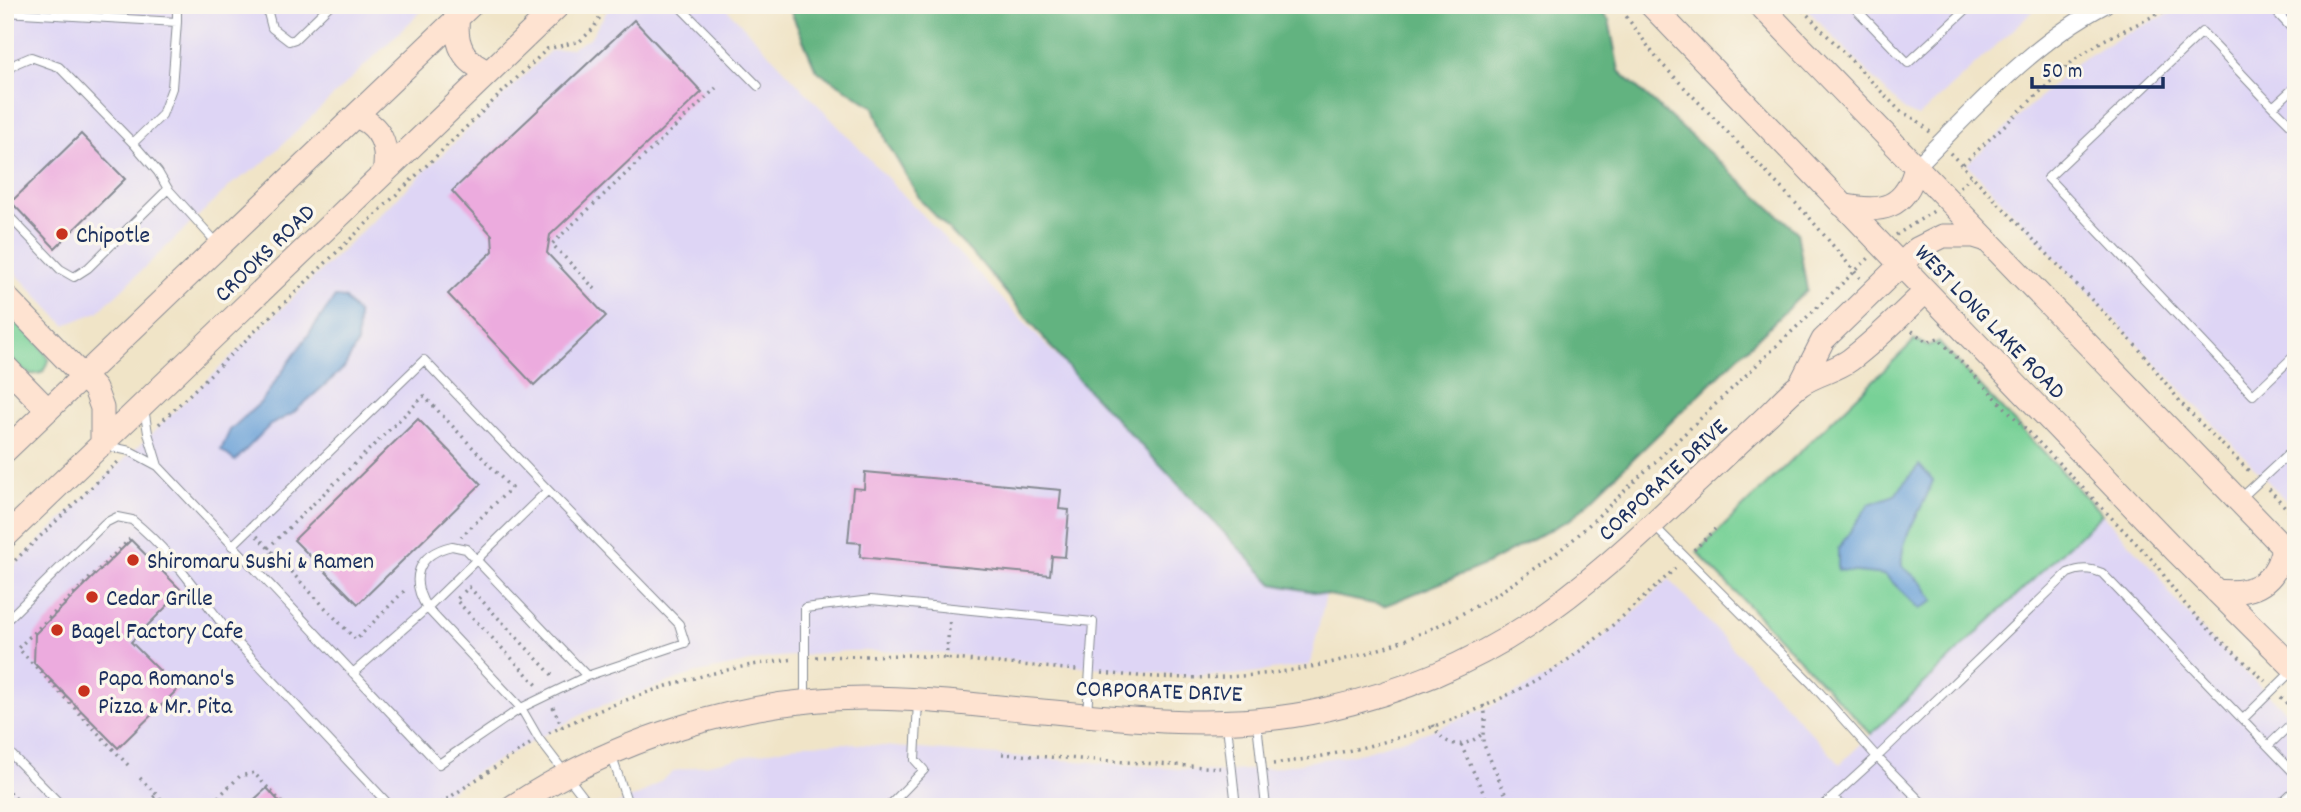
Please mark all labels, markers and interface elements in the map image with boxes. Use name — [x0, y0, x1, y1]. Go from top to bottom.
scale bar — [2032, 46, 2163, 90]
text: 50 m — [2042, 58, 2082, 88]
street label: CROOKS ROAD — [208, 197, 324, 311]
place label: Chipotle — [76, 220, 150, 254]
marker: Chipotle — [54, 226, 70, 242]
street label: WEST LONG LAKE ROAD — [1905, 238, 2072, 409]
street label: CORPORATE DRIVE — [1591, 412, 1737, 550]
place label: Shiromaru Sushi & Ramen — [147, 546, 374, 580]
marker: Shiromaru Sushi & Ramen — [125, 552, 141, 568]
place label: Cedar Grille — [106, 583, 213, 617]
marker: Cedar Grille — [84, 589, 100, 605]
place label: Bagel Factory Cafe — [71, 616, 243, 650]
marker: Bagel Factory Cafe — [49, 622, 65, 638]
place label: Papa Romano's Pizza & Mr. Pita — [98, 663, 235, 725]
street label: CORPORATE DRIVE — [1075, 673, 1243, 713]
marker: Papa Romano's Pizza & Mr. Pita — [76, 683, 92, 699]

